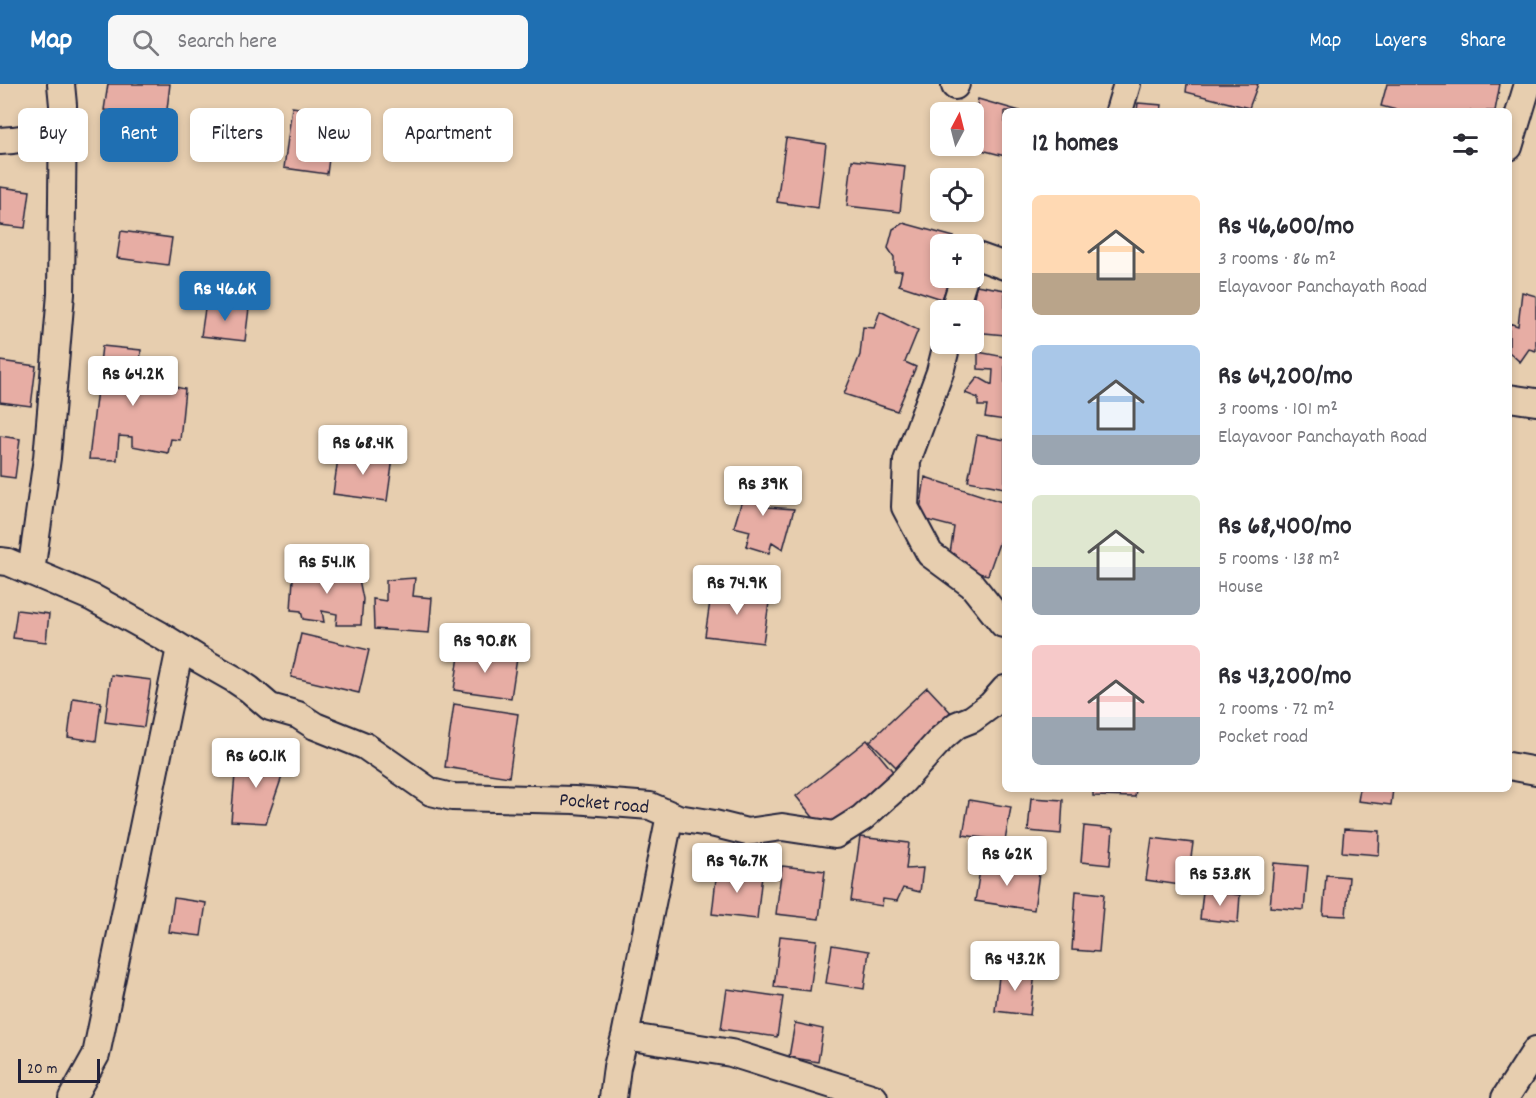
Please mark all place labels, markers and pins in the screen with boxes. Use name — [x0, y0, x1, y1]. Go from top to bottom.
pin: Rs 46.6K — [163, 271, 287, 322]
pin: Rs 64.2K — [71, 356, 195, 407]
pin: Rs 68.4K — [301, 425, 425, 476]
pin: Rs 39K — [714, 466, 812, 517]
pin: Rs 54.1K — [265, 544, 389, 595]
pin: Rs 74.9K — [675, 565, 799, 616]
pin: Rs 90.8K — [423, 623, 547, 674]
pin: Rs 60.1K — [194, 738, 318, 789]
pin: Rs 62K — [958, 836, 1056, 887]
pin: Rs 96.7K — [675, 843, 799, 894]
pin: Rs 53.8K — [1158, 856, 1282, 907]
pin: Rs 43.2K — [953, 941, 1077, 992]

